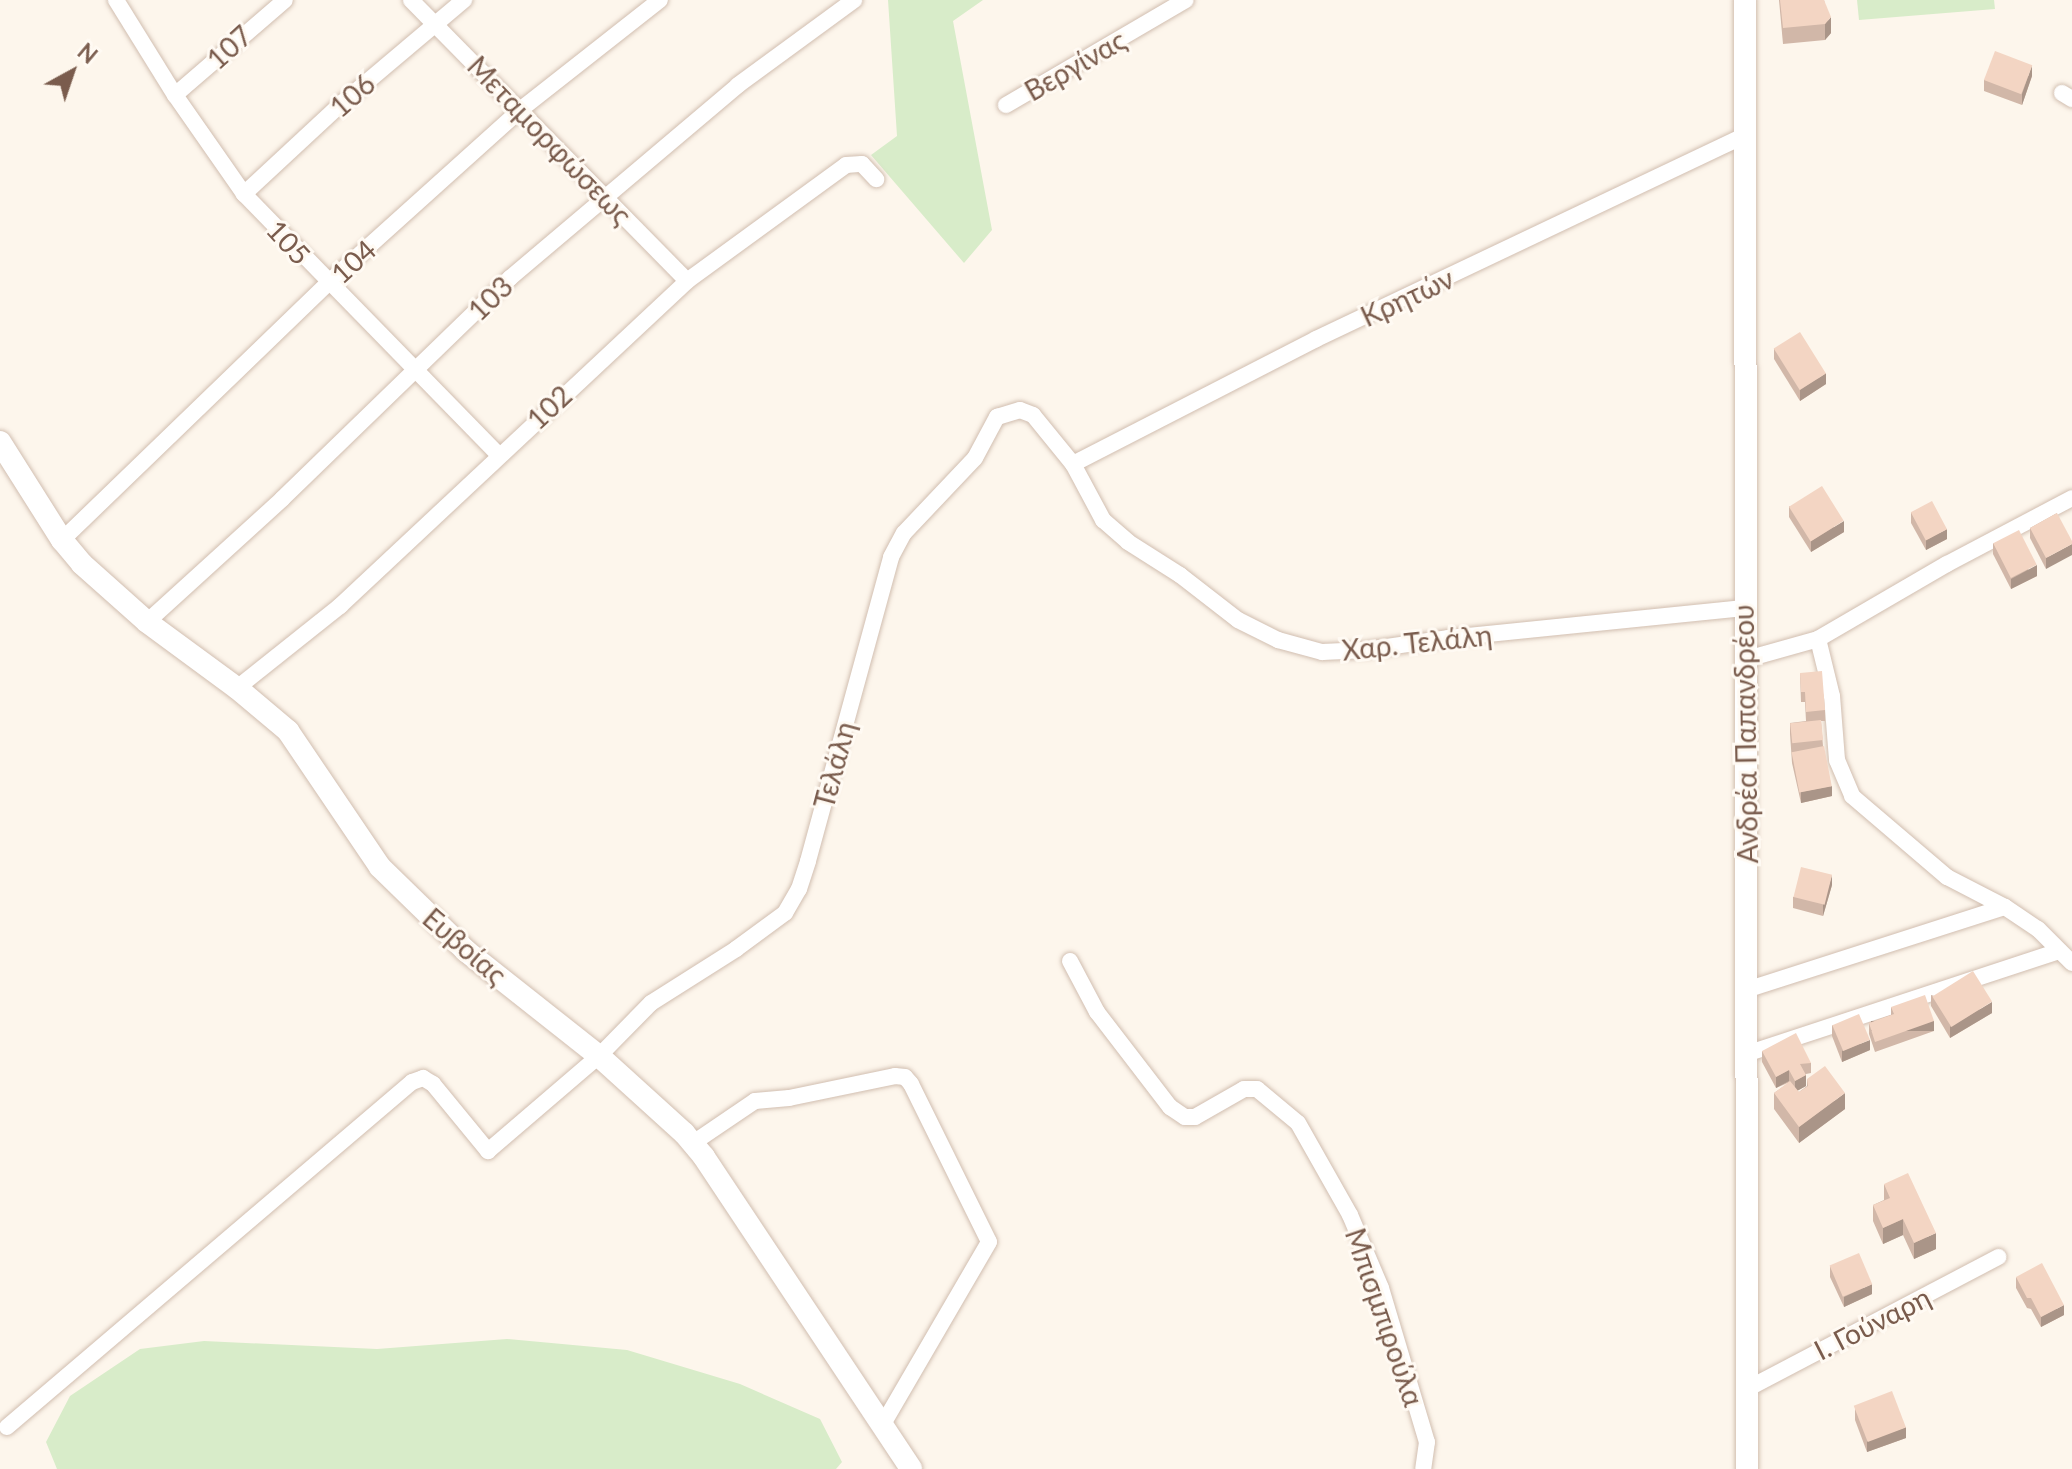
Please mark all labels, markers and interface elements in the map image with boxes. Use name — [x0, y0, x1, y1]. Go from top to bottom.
street label: 107 — [200, 18, 258, 76]
street label: Βεργίνας — [1018, 23, 1132, 107]
north arrow — [32, 32, 112, 112]
text: N — [73, 37, 103, 69]
street label: Μεταμορφώσεως — [461, 49, 639, 231]
street label: 106 — [323, 66, 381, 124]
street label: 105 — [260, 213, 318, 271]
street label: 104 — [324, 232, 382, 290]
street label: Κρητών — [1355, 261, 1459, 333]
street label: 103 — [461, 269, 519, 327]
street label: 102 — [520, 378, 578, 436]
street label: Ανδρέα Παπανδρέου — [1726, 604, 1764, 864]
street label: Χαρ. Τελάλη — [1340, 617, 1494, 667]
street label: Τελάλη — [806, 718, 862, 812]
street label: Ευβοίας — [416, 901, 514, 991]
street label: Μπισμπιρούλα — [1339, 1224, 1431, 1410]
street label: Ι. Γούναρη — [1808, 1279, 1936, 1367]

